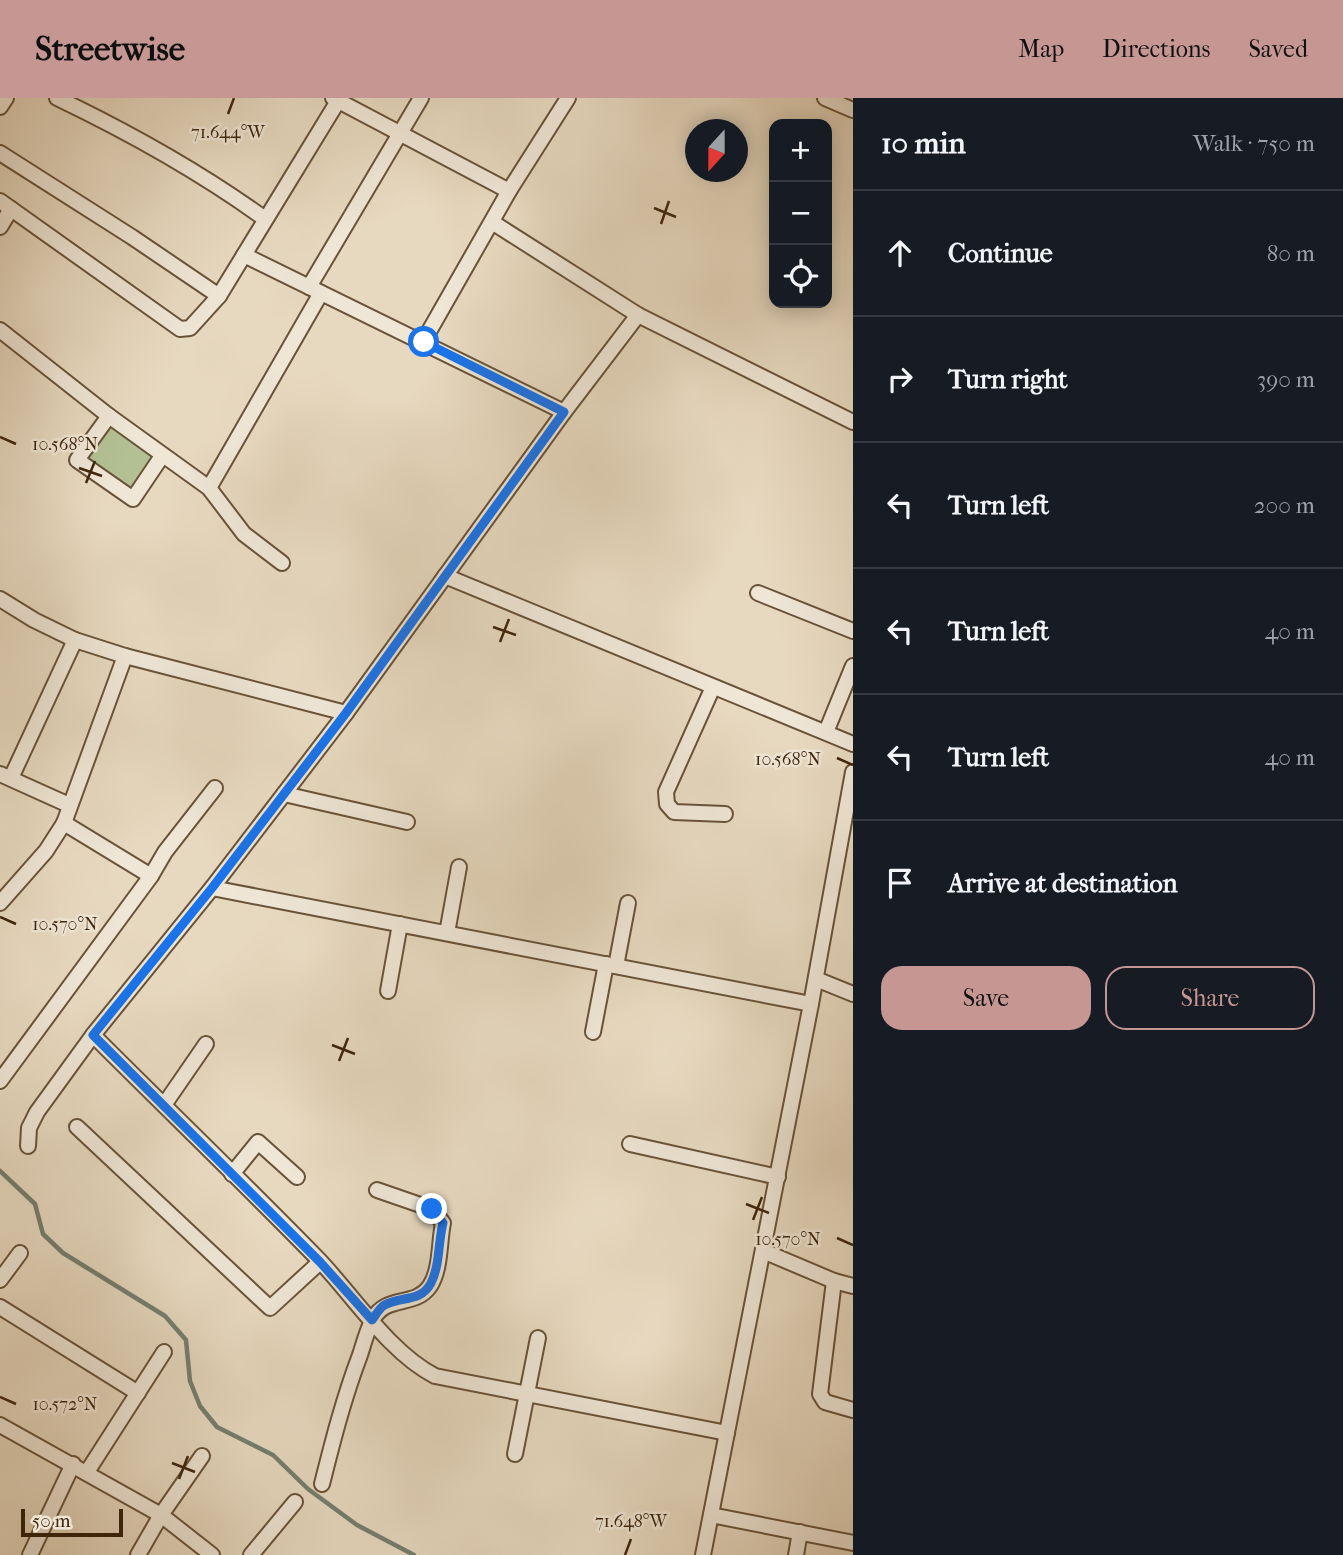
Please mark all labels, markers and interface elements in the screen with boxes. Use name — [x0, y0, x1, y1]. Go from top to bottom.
text: Streetwise — [35, 30, 185, 69]
text: Map — [1018, 35, 1064, 63]
text: Directions — [1102, 35, 1210, 63]
text: Saved — [1248, 35, 1308, 63]
north arrow — [685, 119, 748, 182]
map controls — [769, 119, 832, 308]
button: + — [769, 119, 832, 182]
text: 71.644°W — [191, 122, 266, 143]
text: 10 min — [881, 126, 966, 161]
text: Walk · 750 m — [1193, 130, 1315, 157]
button: − — [769, 182, 832, 245]
icon: ahead — [881, 234, 919, 272]
text: Continue — [948, 238, 1053, 269]
text: 80 m — [1267, 240, 1315, 267]
button: locate — [769, 245, 832, 308]
route start — [408, 326, 439, 357]
icon: right — [881, 360, 919, 398]
text: Turn right — [948, 364, 1068, 395]
text: 390 m — [1257, 366, 1315, 393]
text: 10.568°N — [32, 434, 98, 455]
icon: left — [881, 486, 919, 524]
text: Turn left — [948, 490, 1049, 521]
text: 200 m — [1254, 492, 1315, 519]
icon: left — [881, 612, 919, 650]
text: Turn left — [948, 616, 1049, 647]
text: 40 m — [1265, 618, 1315, 645]
icon: left — [881, 738, 919, 776]
text: Turn left — [948, 742, 1049, 773]
text: 40 m — [1265, 744, 1315, 771]
text: 10.568°N — [755, 749, 821, 770]
icon: arrive — [881, 864, 919, 902]
text: Arrive at destination — [948, 868, 1178, 899]
text: 10.570°N — [32, 914, 98, 935]
button: Save — [881, 966, 1091, 1030]
button: Share — [1105, 966, 1315, 1030]
route end — [416, 1193, 447, 1224]
text: 10.570°N — [755, 1229, 821, 1250]
text: 10.572°N — [33, 1394, 98, 1415]
scale bar — [21, 1506, 122, 1538]
text: 50 m — [32, 1510, 71, 1532]
text: 71.648°W — [595, 1511, 668, 1532]

